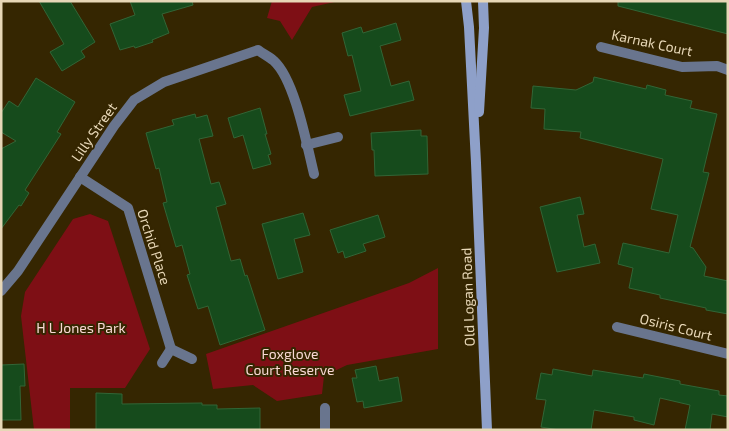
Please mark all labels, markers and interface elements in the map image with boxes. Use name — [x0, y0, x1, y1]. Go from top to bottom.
street label: Karnak Court — [610, 26, 694, 59]
street label: Lilly Street — [67, 99, 120, 164]
street label: Orchid Place — [134, 207, 175, 287]
street label: Old Logan Road — [457, 247, 478, 347]
street label: Osiris Court — [638, 309, 714, 344]
park label: H L Jones Park — [36, 319, 126, 336]
park label: Foxglove Court Reserve — [245, 345, 335, 378]

